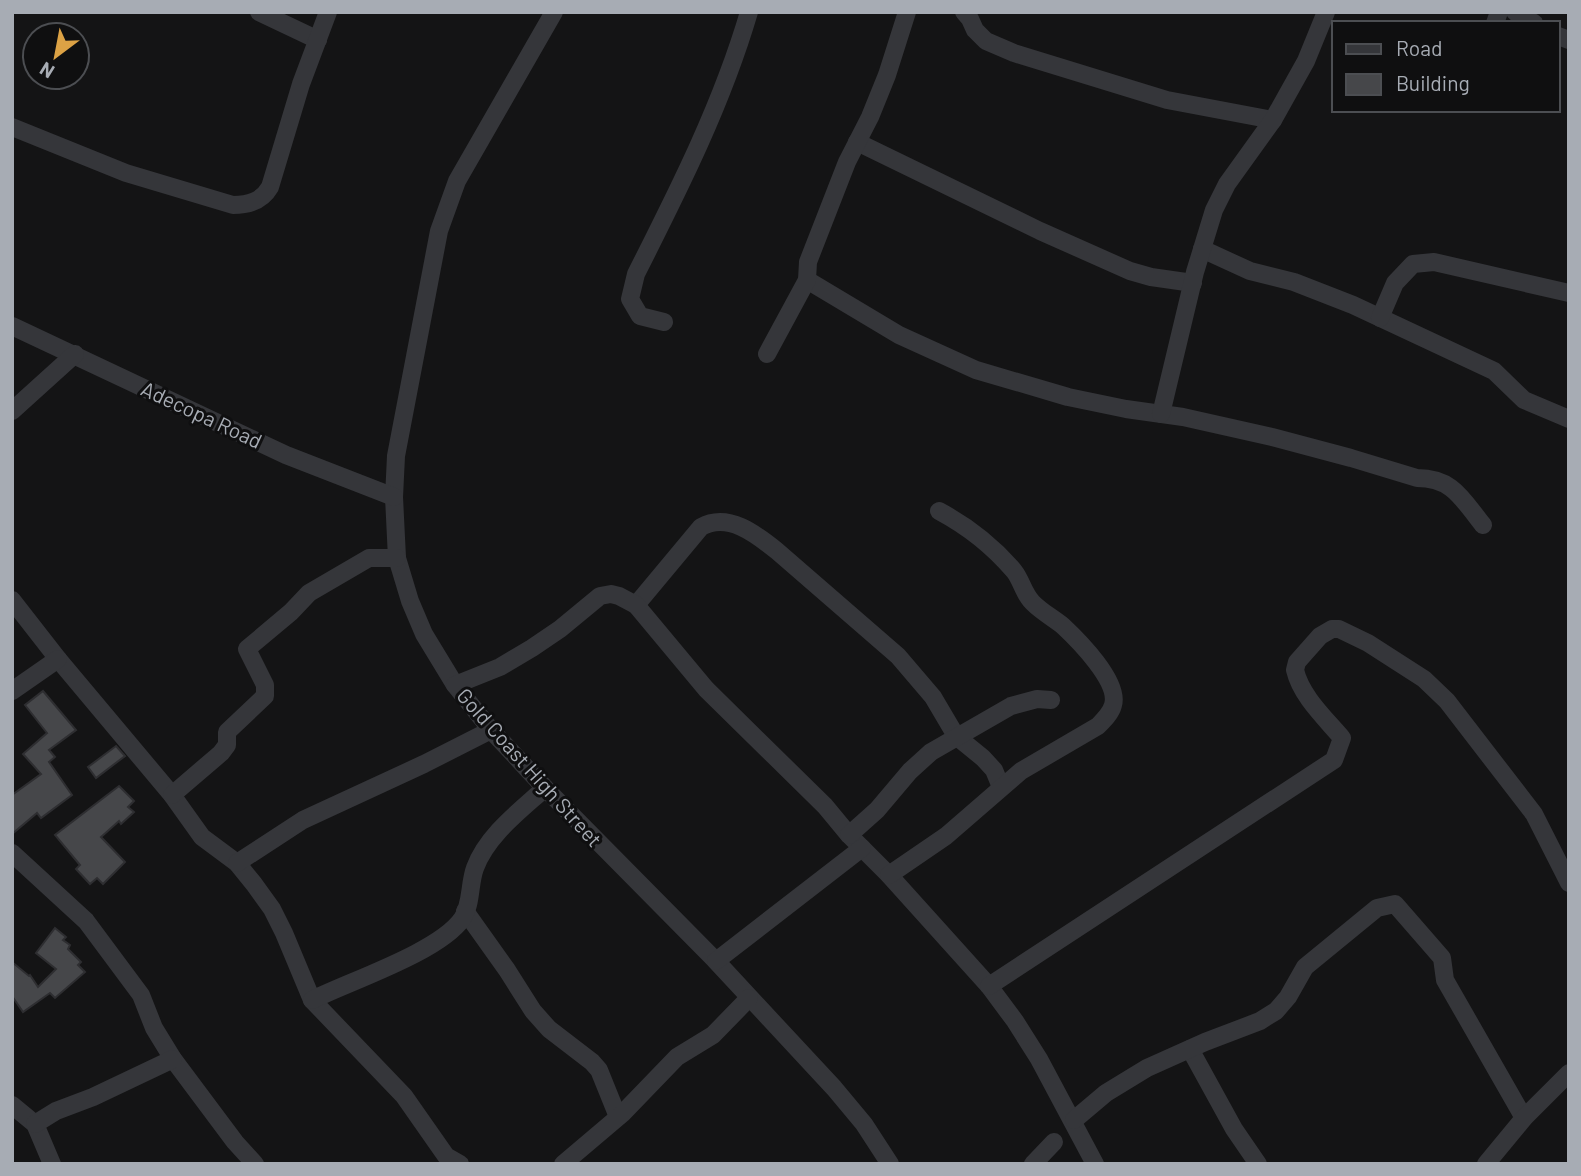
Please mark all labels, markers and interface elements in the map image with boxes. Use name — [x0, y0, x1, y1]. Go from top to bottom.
north arrow — [21, 21, 91, 91]
legend — [1332, 21, 1560, 112]
text: Road — [1396, 35, 1442, 60]
text: N — [35, 58, 58, 84]
text: Building — [1396, 70, 1470, 95]
street label: Adecopa Road — [138, 375, 266, 453]
street label: Gold Coast High Street — [452, 683, 608, 851]

